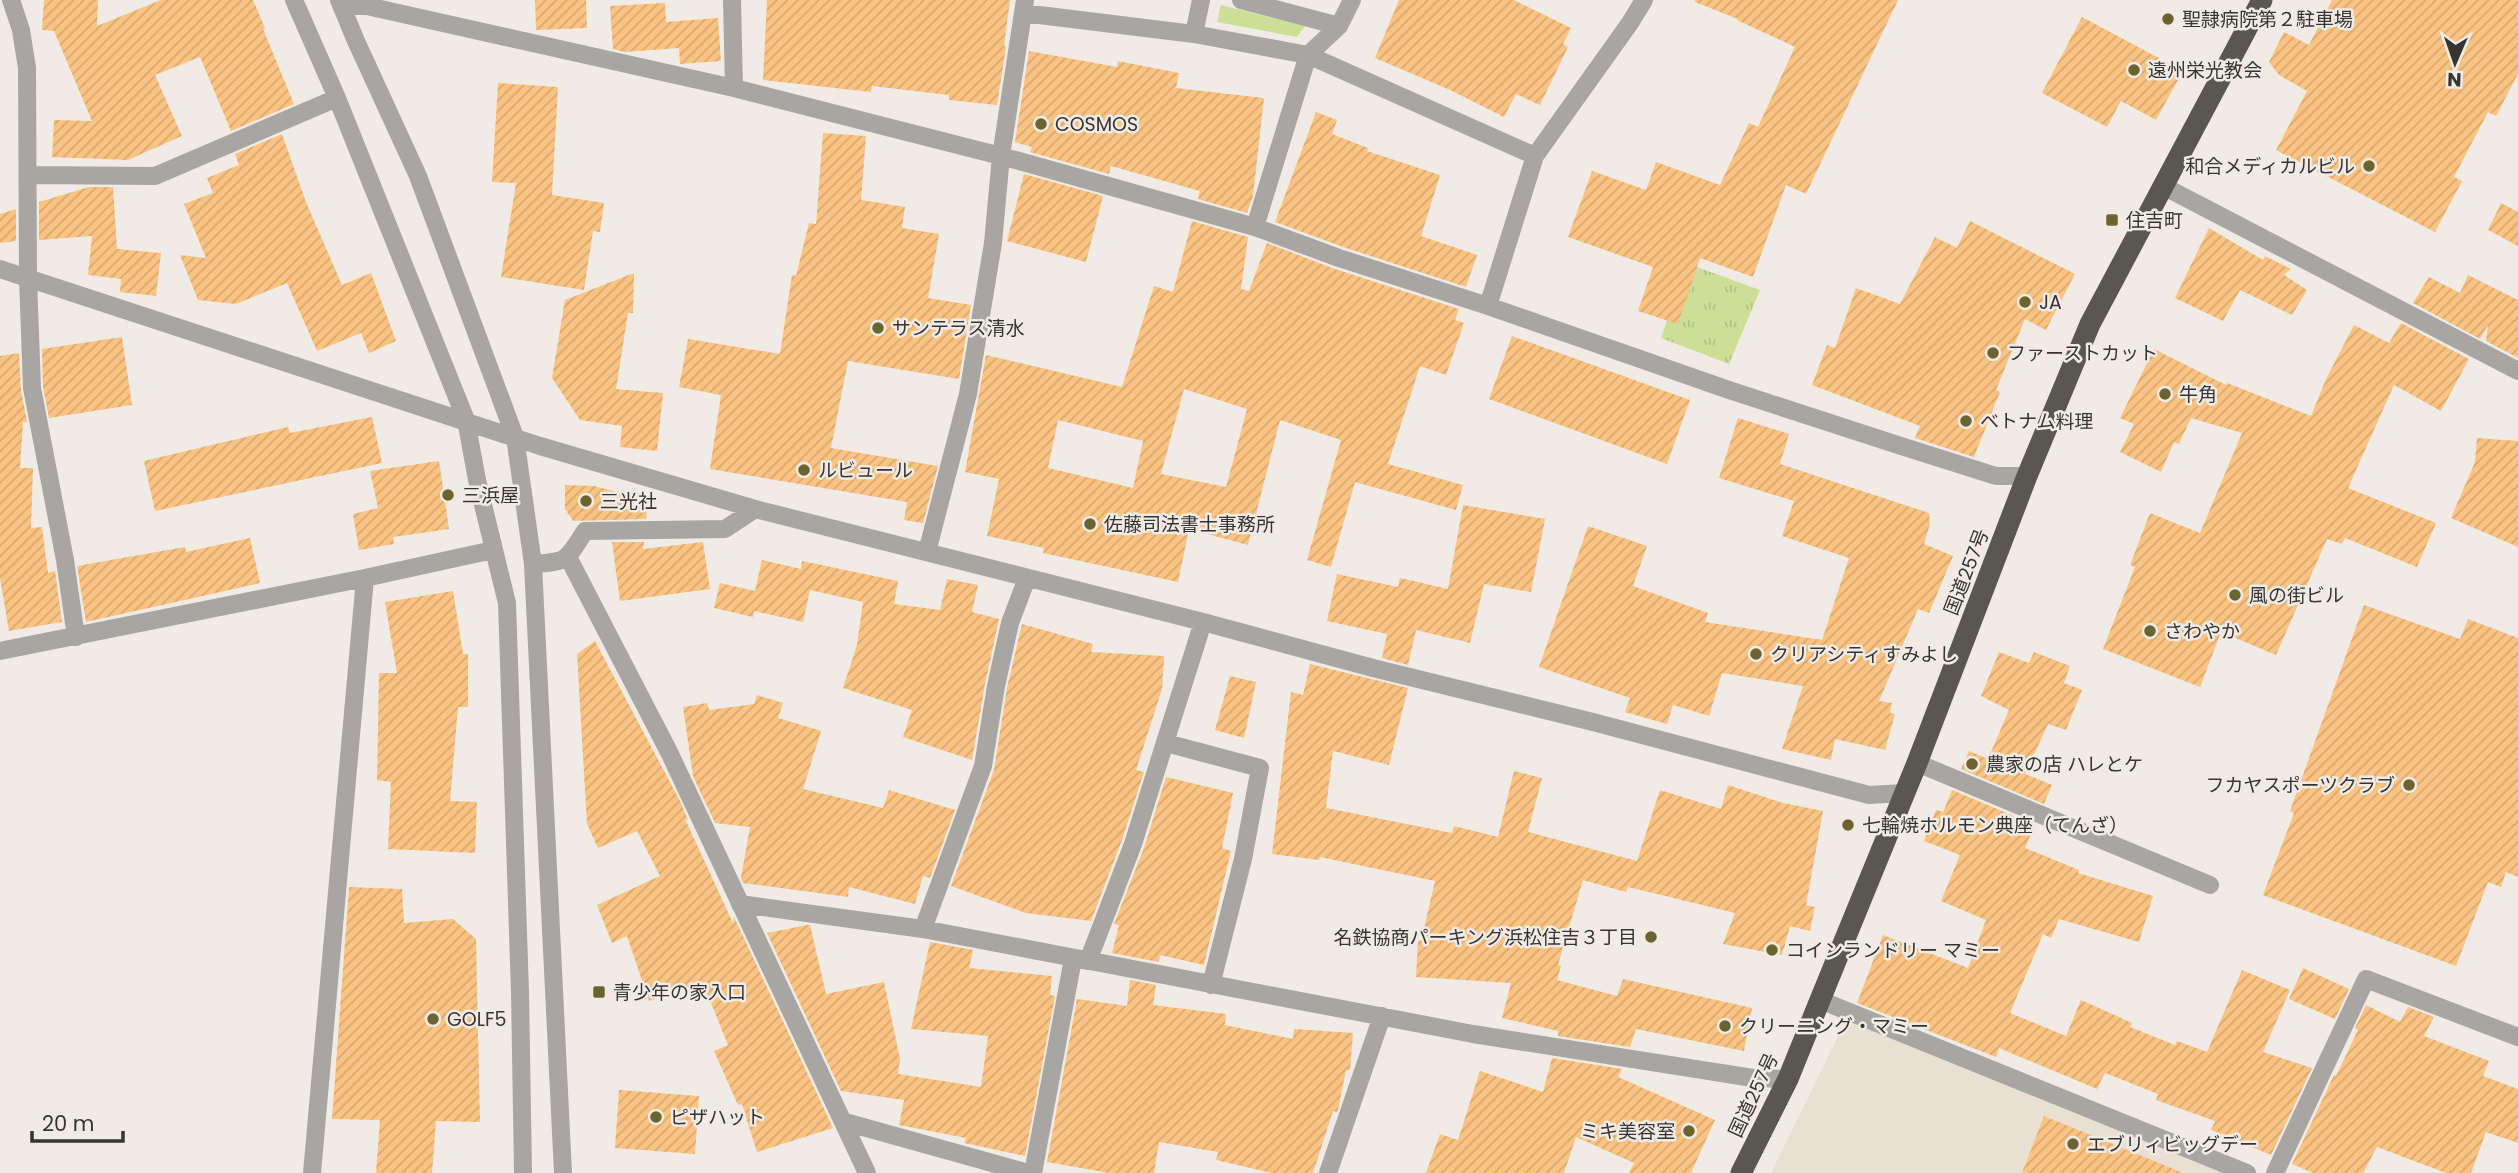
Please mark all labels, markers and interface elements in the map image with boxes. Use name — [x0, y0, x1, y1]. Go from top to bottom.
place label: 聖隷病院第２駐車場 — [2182, 6, 2353, 33]
marker: 聖隷病院第２駐車場 — [2160, 11, 2176, 27]
north arrow — [2420, 28, 2490, 98]
place label: 遠州栄光教会 — [2148, 57, 2262, 84]
marker: 遠州栄光教会 — [2126, 62, 2142, 78]
text: N — [2447, 66, 2462, 93]
place label: COSMOS — [1055, 111, 1138, 138]
marker: COSMOS — [1033, 116, 1049, 132]
place label: 和合メディカルビル — [2185, 153, 2355, 180]
marker: 和合メディカルビル — [2361, 158, 2377, 174]
place label: 住吉町 — [2126, 207, 2183, 234]
marker: 住吉町 — [2104, 212, 2120, 228]
place label: JA — [2039, 289, 2062, 316]
marker: JA — [2017, 294, 2033, 310]
place label: サンテラス清水 — [892, 315, 1025, 342]
marker: サンテラス清水 — [870, 320, 886, 336]
place label: ファーストカット — [2007, 340, 2158, 367]
marker: ファーストカット — [1985, 345, 2001, 361]
place label: 牛角 — [2179, 381, 2217, 408]
marker: 牛角 — [2157, 386, 2173, 402]
place label: ベトナム料理 — [1980, 408, 2093, 435]
marker: ベトナム料理 — [1958, 413, 1974, 429]
place label: ルビュール — [818, 457, 913, 484]
marker: ルビュール — [796, 462, 812, 478]
place label: 三浜屋 — [462, 482, 519, 509]
marker: 三浜屋 — [440, 487, 456, 503]
place label: 三光社 — [600, 488, 657, 515]
marker: 三光社 — [578, 493, 594, 509]
place label: 佐藤司法書士事務所 — [1104, 511, 1275, 538]
marker: 佐藤司法書士事務所 — [1082, 516, 1098, 532]
street label: 国道257号 — [1938, 525, 1995, 619]
place label: 風の街ビル — [2249, 582, 2344, 609]
marker: 風の街ビル — [2227, 587, 2243, 603]
place label: さわやか — [2164, 618, 2240, 645]
marker: さわやか — [2142, 623, 2158, 639]
place label: クリアシティすみよし — [1770, 641, 1958, 668]
marker: クリアシティすみよし — [1748, 646, 1764, 662]
place label: 農家の店 ハレとケ — [1986, 751, 2143, 778]
marker: 農家の店 ハレとケ — [1964, 756, 1980, 772]
place label: フカヤスポーツクラブ — [2205, 772, 2395, 799]
marker: フカヤスポーツクラブ — [2401, 777, 2417, 793]
place label: 七輪焼ホルモン典座（てんざ） — [1862, 812, 2128, 839]
marker: 七輪焼ホルモン典座（てんざ） — [1840, 817, 1856, 833]
place label: 名鉄協商パーキング浜松住吉３丁目 — [1334, 924, 1637, 951]
marker: 名鉄協商パーキング浜松住吉３丁目 — [1643, 929, 1659, 945]
place label: コインランドリー マミー — [1786, 937, 2000, 964]
marker: コインランドリー マミー — [1764, 942, 1780, 958]
place label: 青少年の家入口 — [613, 979, 746, 1006]
marker: 青少年の家入口 — [591, 984, 607, 1000]
place label: GOLF5 — [447, 1006, 506, 1033]
marker: GOLF5 — [425, 1011, 441, 1027]
place label: クリーニング・マミー — [1739, 1013, 1929, 1040]
marker: クリーニング・マミー — [1717, 1018, 1733, 1034]
street label: 国道257号 — [1722, 1049, 1785, 1142]
scale bar — [32, 1100, 122, 1144]
place label: ピザハット — [670, 1104, 765, 1131]
text: 20 m — [42, 1109, 95, 1138]
marker: ピザハット — [648, 1109, 664, 1125]
place label: ミキ美容室 — [1580, 1118, 1675, 1145]
marker: ミキ美容室 — [1681, 1123, 1697, 1139]
place label: エブリィビッグデー — [2087, 1131, 2258, 1158]
marker: エブリィビッグデー — [2065, 1136, 2081, 1152]

